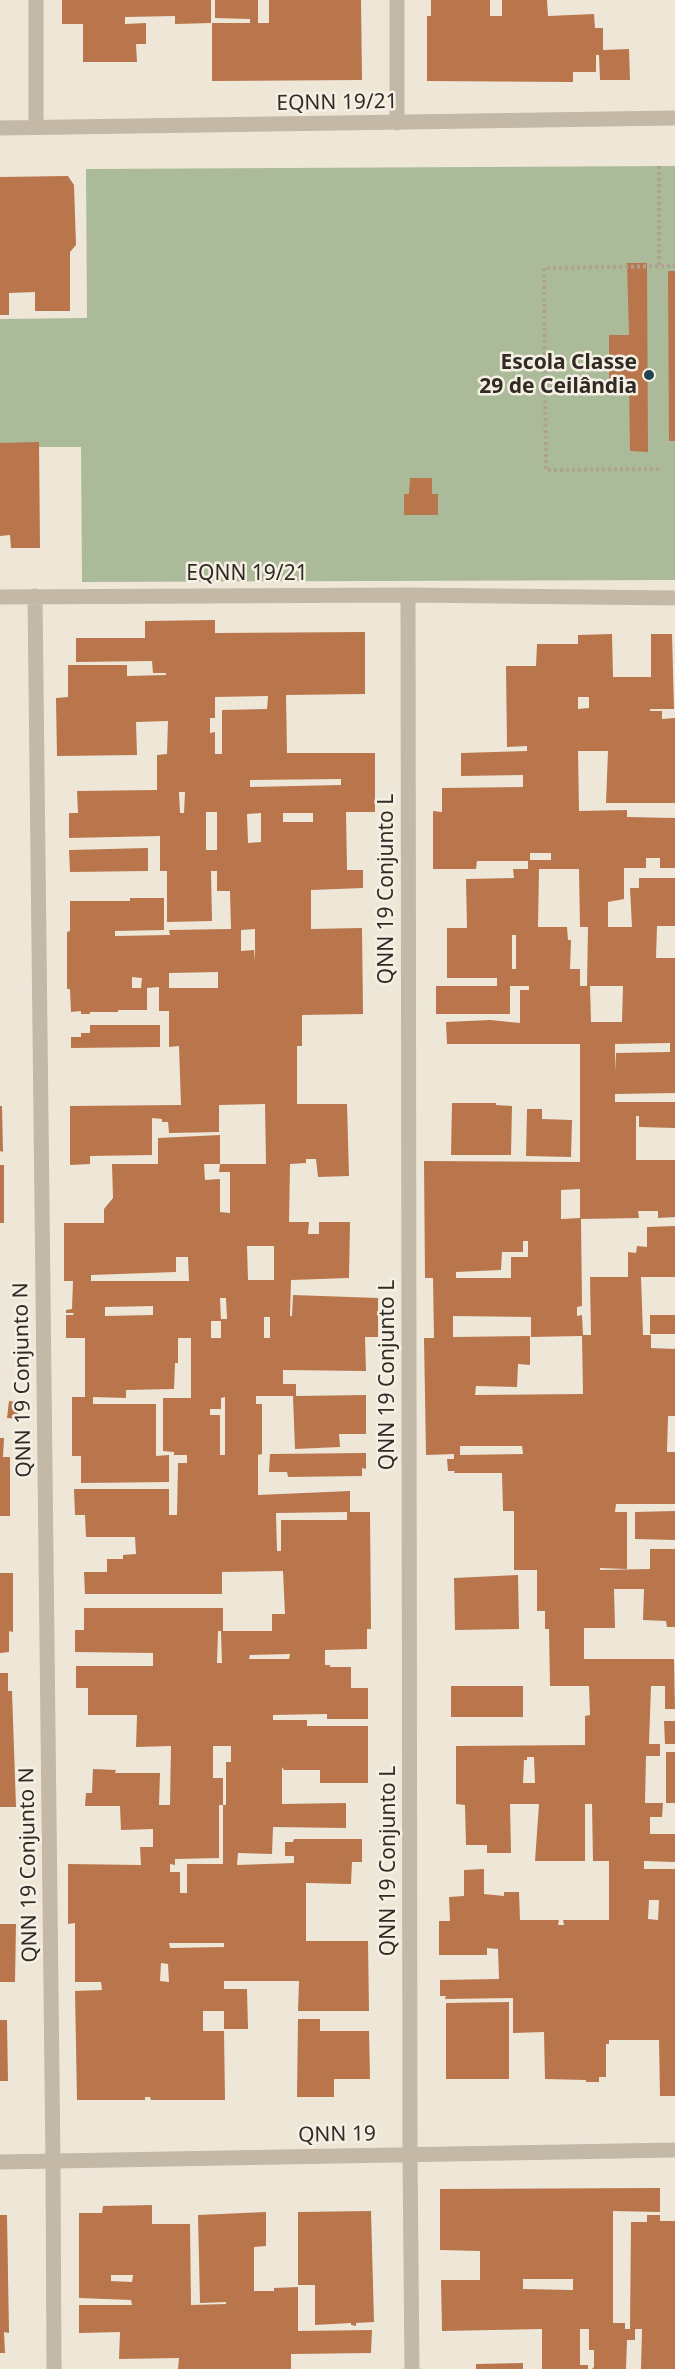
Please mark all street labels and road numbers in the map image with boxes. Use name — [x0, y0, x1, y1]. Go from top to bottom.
street label: EQNN 19/21 — [276, 89, 398, 117]
street label: EQNN 19/21 — [186, 561, 308, 587]
street label: QNN 19 Conjunto L — [374, 794, 400, 984]
street label: QNN 19 Conjunto L — [375, 1280, 401, 1470]
street label: QNN 19 Conjunto N — [9, 1282, 37, 1478]
street label: QNN 19 Conjunto L — [376, 1766, 402, 1956]
street label: QNN 19 Conjunto N — [15, 1767, 43, 1963]
street label: QNN 19 — [298, 2122, 376, 2148]

